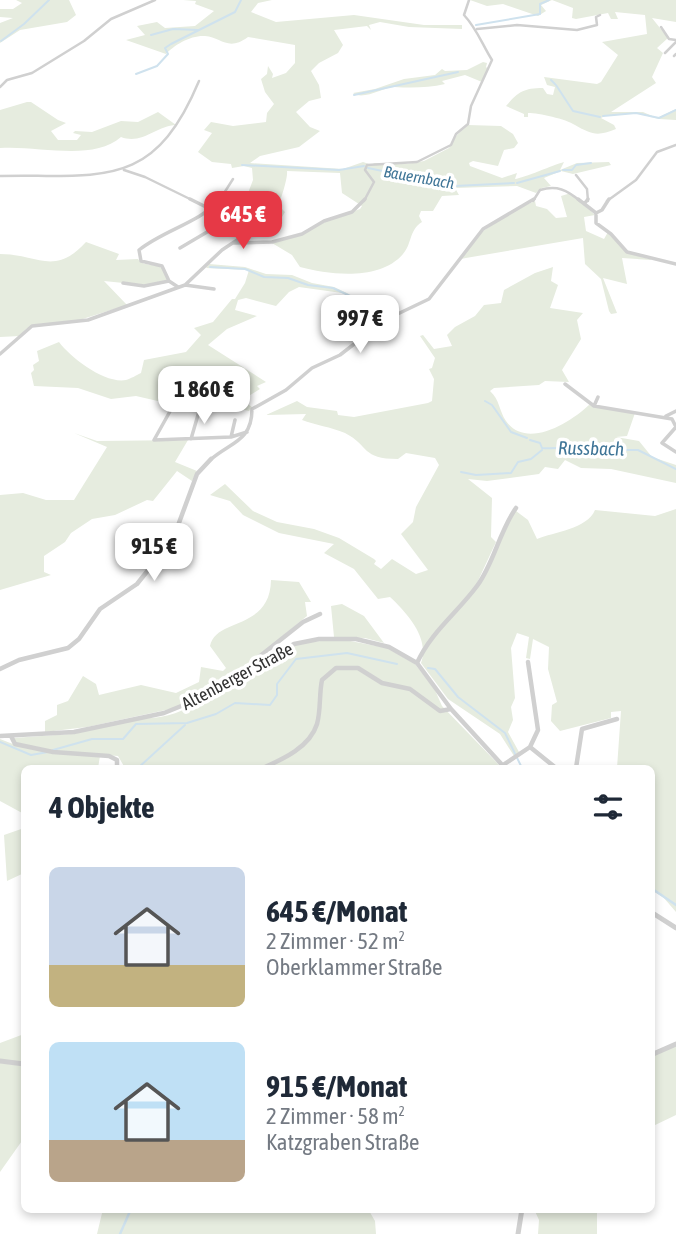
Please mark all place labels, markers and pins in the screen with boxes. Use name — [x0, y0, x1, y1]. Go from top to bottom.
pin: 645 € — [194, 191, 292, 251]
pin: 997 € — [311, 296, 409, 355]
pin: 1 860 € — [139, 366, 269, 426]
pin: 915 € — [105, 524, 203, 583]

